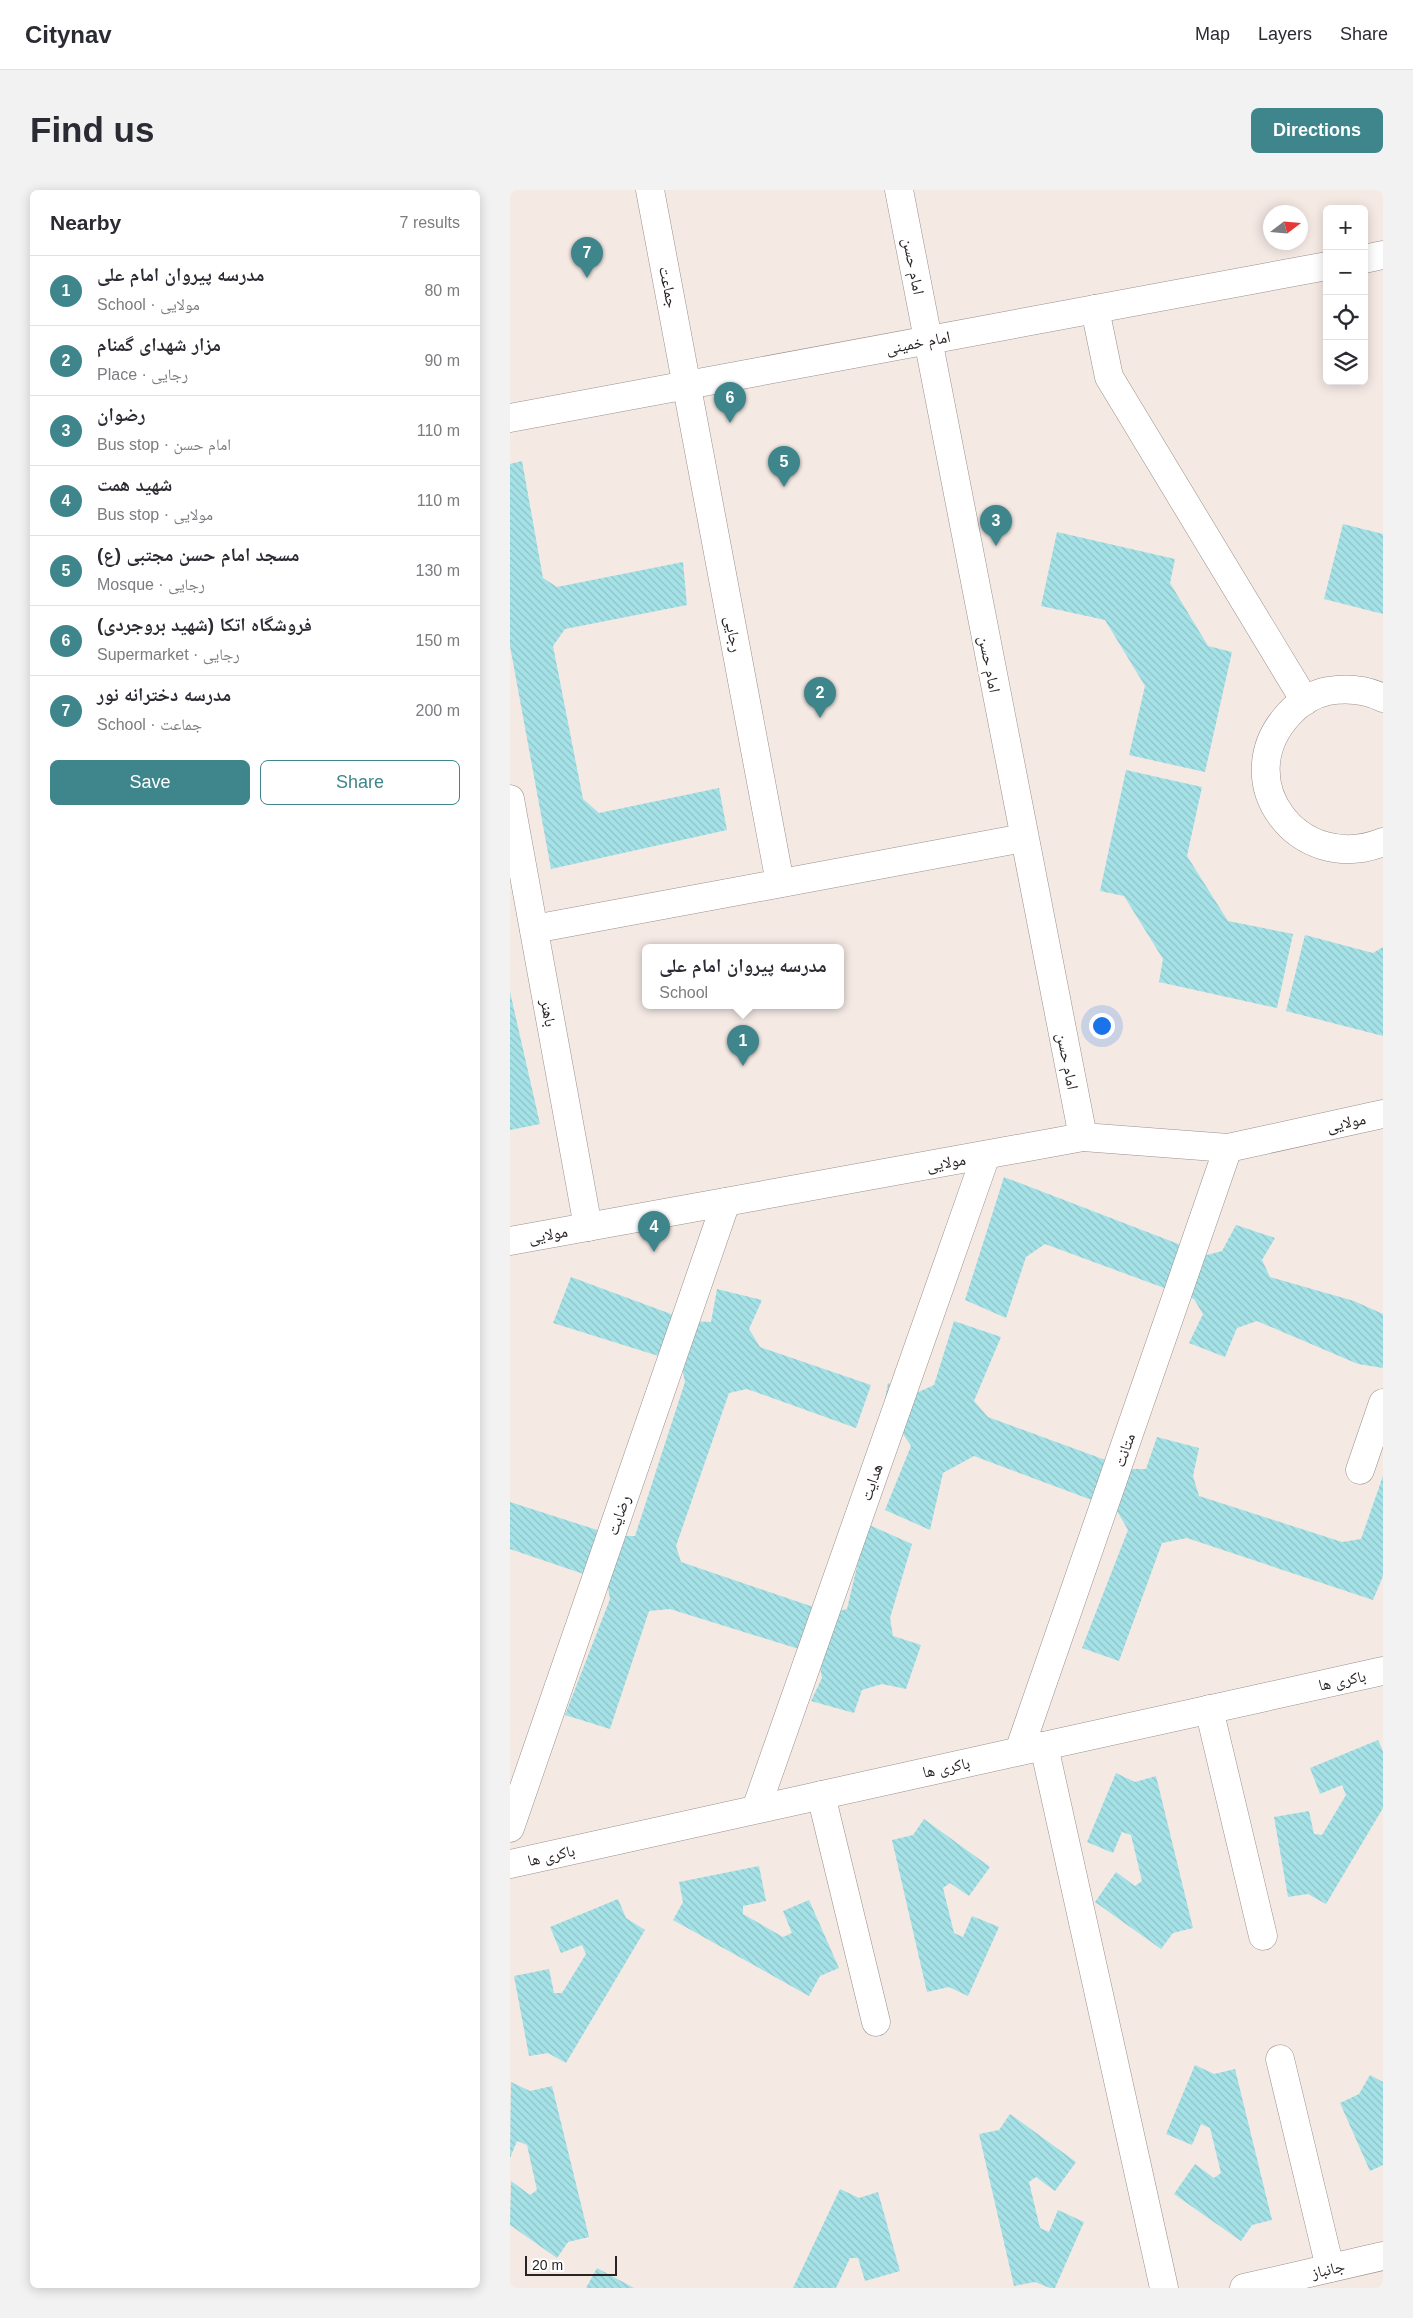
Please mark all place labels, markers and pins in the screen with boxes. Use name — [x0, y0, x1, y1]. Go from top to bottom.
pin: 7 — [571, 237, 603, 278]
pin: 6 — [714, 382, 746, 423]
pin: 5 — [768, 446, 800, 487]
pin: 3 — [980, 505, 1012, 546]
pin: 2 — [804, 677, 836, 718]
pin: 1 — [727, 1025, 759, 1066]
pin: 4 — [638, 1211, 670, 1252]

